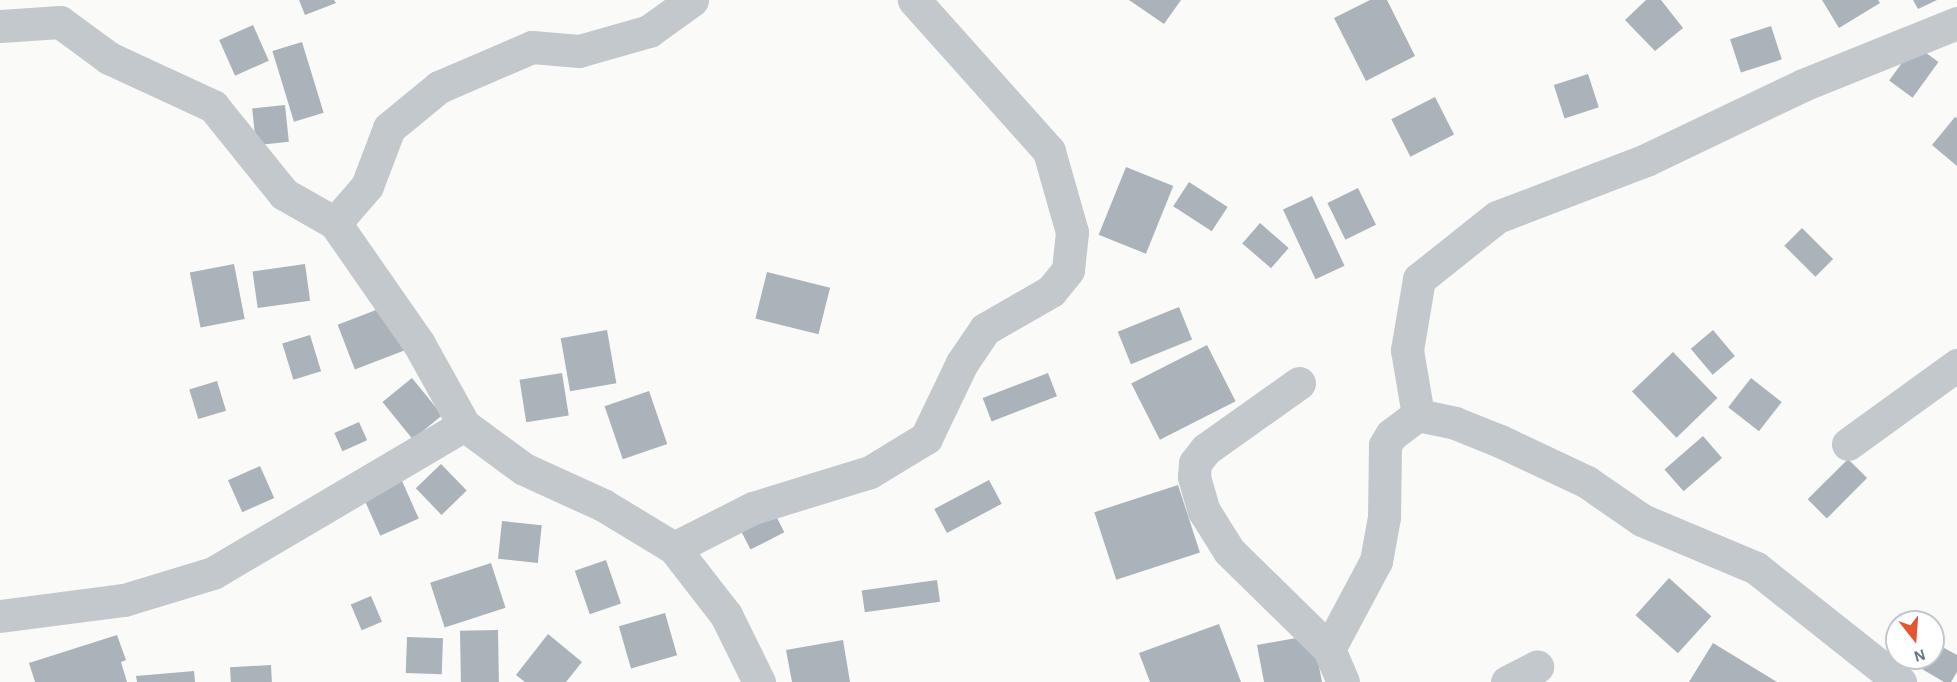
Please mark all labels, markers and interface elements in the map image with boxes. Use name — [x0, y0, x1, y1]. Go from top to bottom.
north arrow — [1885, 610, 1945, 670]
text: N — [1912, 646, 1927, 665]

